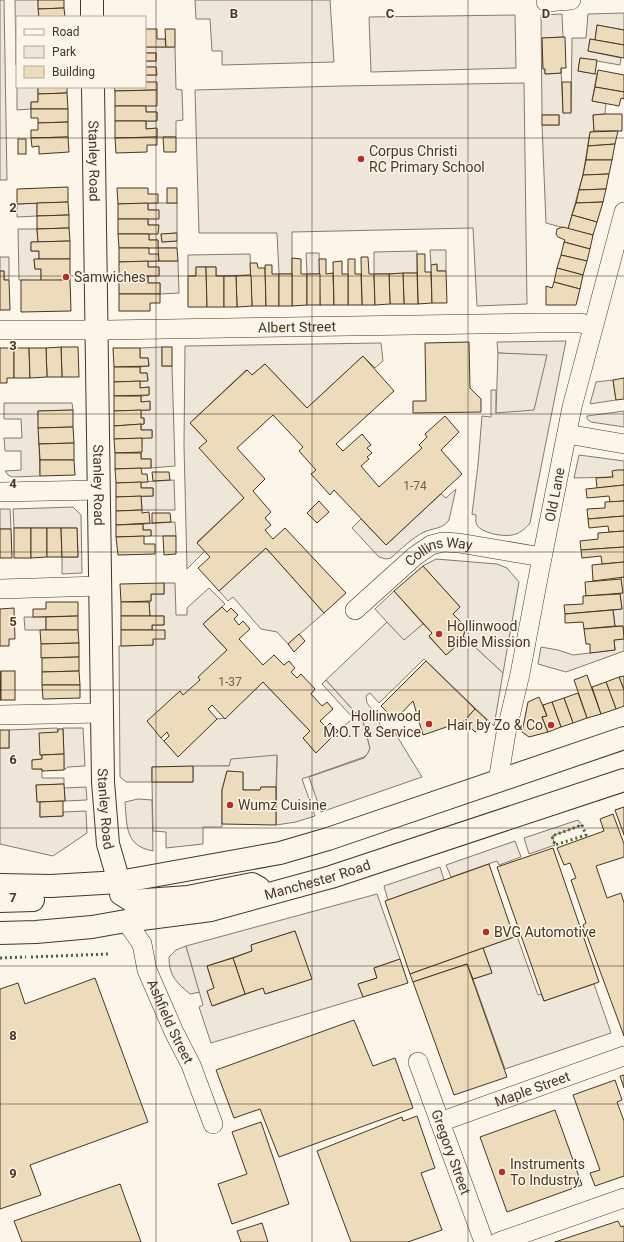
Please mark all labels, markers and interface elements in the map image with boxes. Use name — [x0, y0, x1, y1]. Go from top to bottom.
text: B — [230, 6, 238, 21]
text: C — [386, 6, 395, 21]
text: D — [542, 6, 550, 21]
legend — [16, 16, 146, 88]
text: Road — [52, 25, 80, 39]
text: Park — [52, 45, 77, 59]
text: Building — [52, 65, 95, 79]
street label: Stanley Road — [85, 120, 103, 202]
place label: Corpus Christi RC Primary School — [369, 143, 485, 175]
marker: Corpus Christi RC Primary School — [356, 154, 366, 164]
text: 2 — [9, 200, 17, 215]
place label: Samwiches — [74, 269, 146, 285]
marker: Samwiches — [61, 272, 71, 282]
street label: Albert Street — [258, 318, 337, 336]
text: 3 — [9, 338, 17, 353]
street label: Stanley Road — [90, 444, 107, 526]
street label: Old Lane — [541, 466, 568, 523]
text: 4 — [9, 476, 17, 491]
house number: 1-74 — [403, 479, 427, 493]
street label: Collins Way — [402, 534, 474, 569]
text: 5 — [9, 614, 17, 629]
place label: Hollinwood Bible Mission — [447, 618, 531, 650]
marker: Hollinwood Bible Mission — [434, 629, 444, 639]
house number: 1-37 — [218, 675, 242, 689]
place label: Hollinwood M.O.T & Service — [323, 708, 421, 740]
place label: Hair by Zo & Co — [447, 717, 543, 733]
marker: Hollinwood M.O.T & Service — [424, 719, 434, 729]
marker: Hair by Zo & Co — [546, 720, 556, 730]
text: 6 — [9, 752, 17, 767]
street label: Stanley Road — [95, 768, 117, 851]
place label: Wumz Cuisine — [238, 797, 327, 813]
marker: Wumz Cuisine — [225, 800, 235, 810]
street label: Manchester Road — [263, 857, 372, 903]
text: 7 — [9, 890, 17, 905]
place label: BVG Automotive — [494, 924, 596, 940]
marker: BVG Automotive — [481, 927, 491, 937]
street label: Ashfield Street — [144, 977, 197, 1067]
text: 8 — [9, 1028, 17, 1043]
street label: Maple Street — [492, 1068, 573, 1110]
street label: Gregory Street — [428, 1107, 474, 1197]
place label: Instruments To Industry — [510, 1156, 585, 1188]
text: 9 — [9, 1166, 17, 1181]
marker: Instruments To Industry — [497, 1167, 507, 1177]

